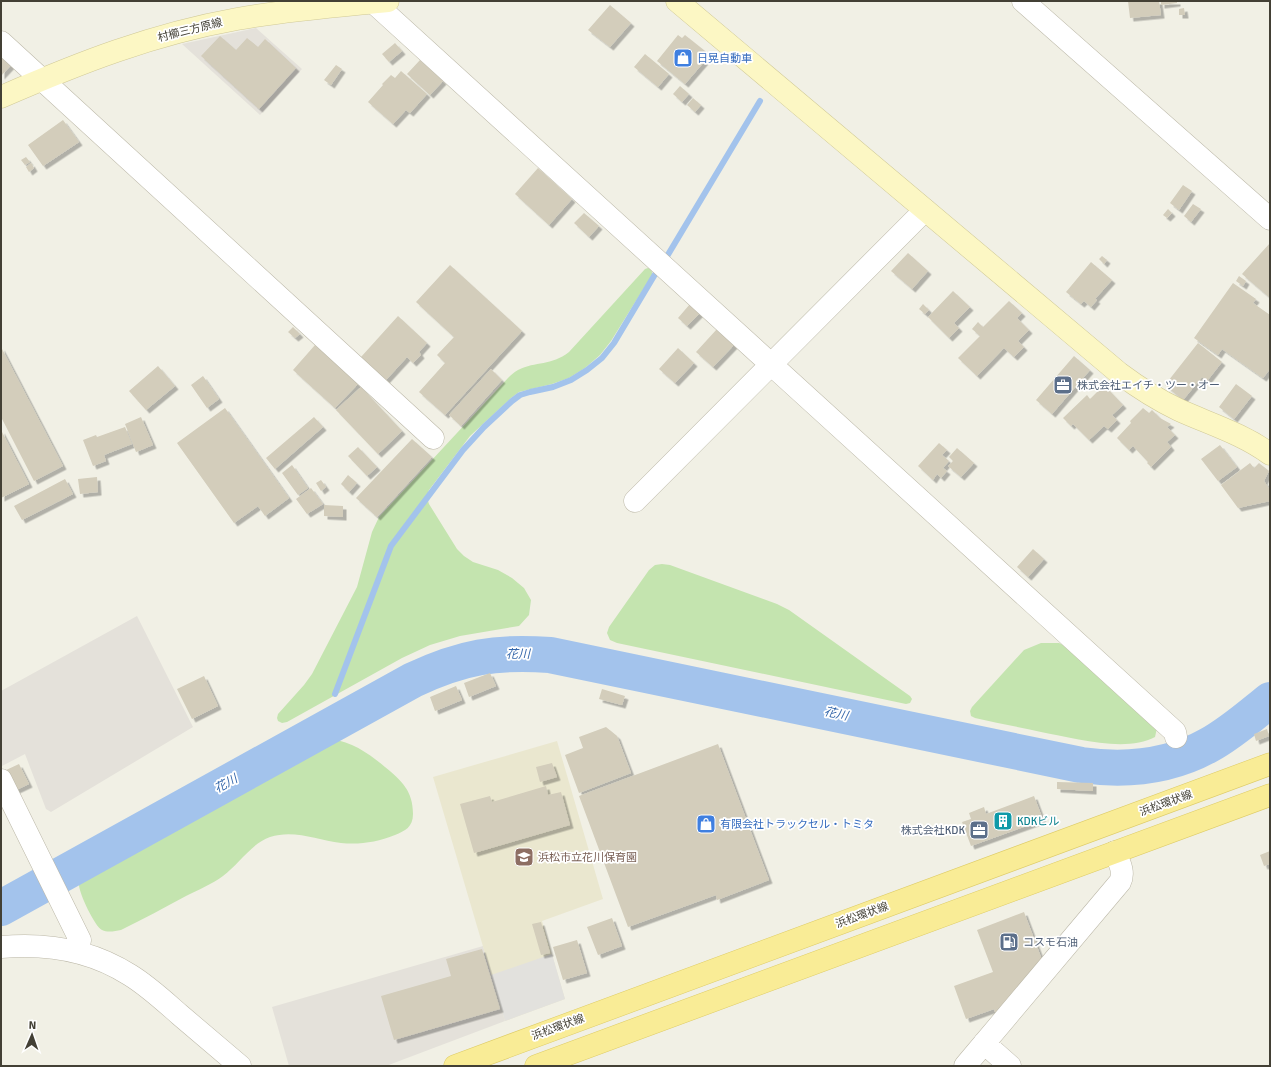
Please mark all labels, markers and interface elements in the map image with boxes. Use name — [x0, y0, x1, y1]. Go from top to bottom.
street label: 村櫛三方原線 — [156, 16, 224, 44]
shop icon: 日晃自動車 — [672, 47, 694, 69]
place label: 日晃自動車 — [697, 52, 752, 65]
office icon: 株式会社エイチ・ツー・オー — [1052, 374, 1074, 396]
place label: 株式会社エイチ・ツー・オー — [1077, 379, 1220, 392]
water label: 花川 — [506, 647, 532, 662]
water label: 花川 — [823, 704, 851, 724]
water label: 花川 — [212, 771, 242, 796]
street label: 浜松環状線 — [1138, 787, 1194, 819]
building icon: KDKビル — [992, 810, 1014, 832]
shop icon: 有限会社トラックセル・トミタ — [695, 813, 717, 835]
place label: KDKビル — [1017, 815, 1059, 828]
place label: 有限会社トラックセル・トミタ — [720, 818, 874, 831]
office icon: 株式会社KDK — [968, 819, 990, 841]
place label: 株式会社KDK — [901, 824, 965, 837]
school or university icon: 浜松市立花川保育園 — [513, 846, 535, 868]
place label: 浜松市立花川保育園 — [538, 851, 637, 864]
street label: 浜松環状線 — [834, 899, 890, 931]
fuel station icon: コスモ石油 — [998, 931, 1020, 953]
place label: コスモ石油 — [1023, 936, 1078, 949]
street label: 浜松環状線 — [530, 1011, 586, 1043]
north arrow — [12, 1015, 52, 1055]
text: N — [28, 1019, 36, 1032]

